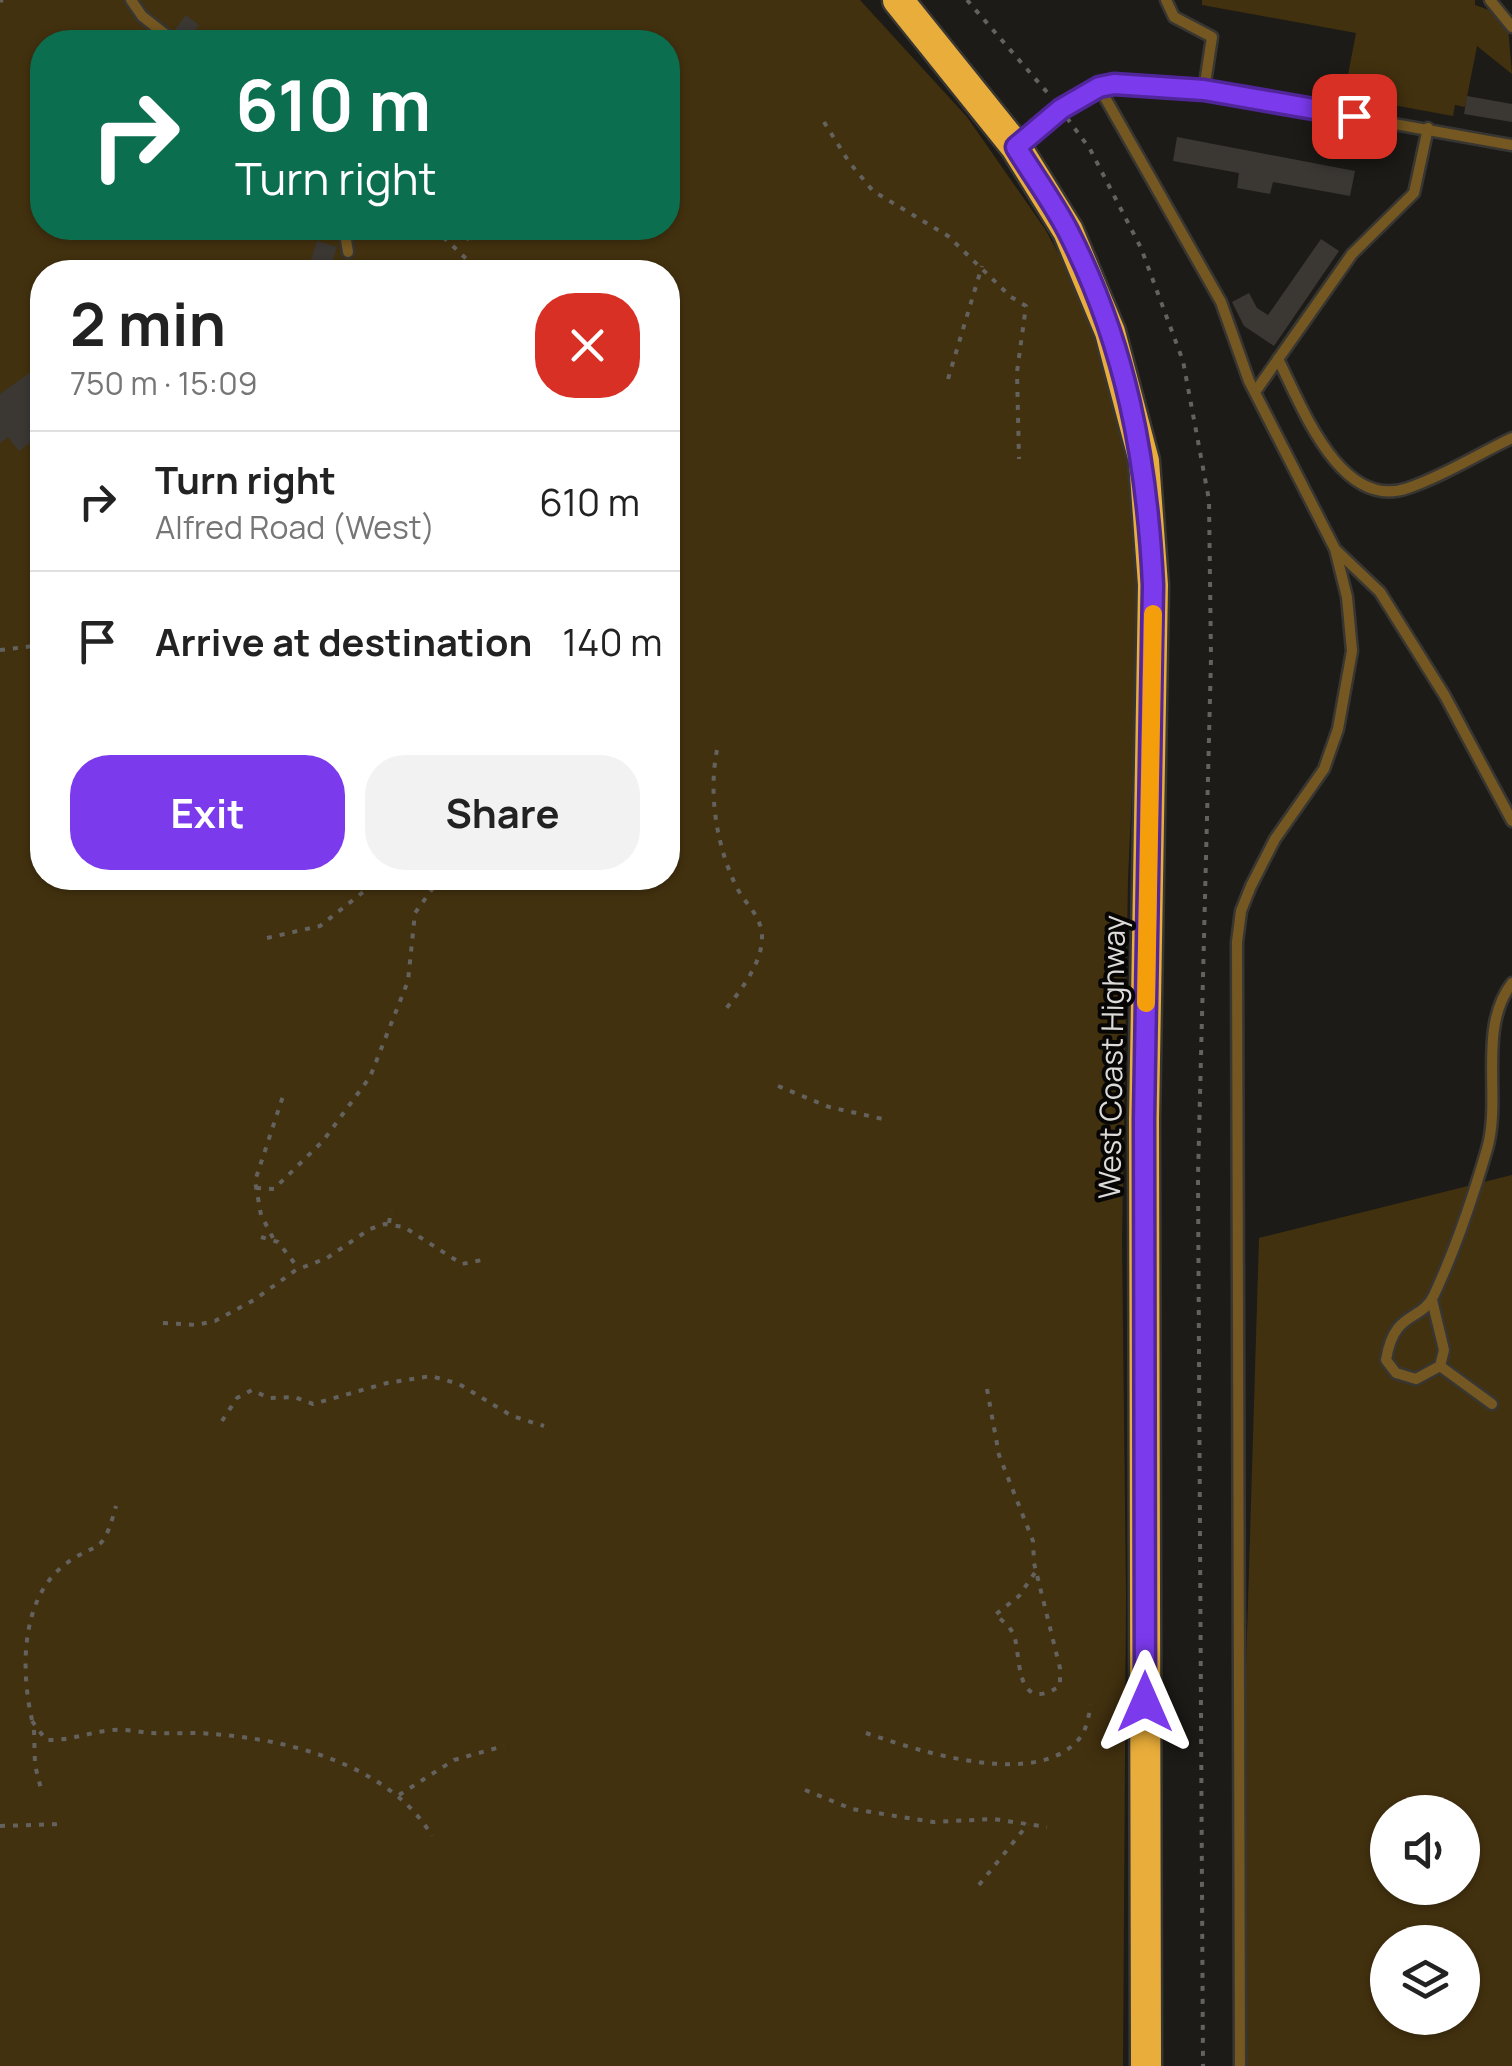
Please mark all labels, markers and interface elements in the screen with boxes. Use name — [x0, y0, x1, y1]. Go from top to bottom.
text: 610 m — [235, 56, 431, 152]
icon: right — [70, 70, 200, 200]
pin — [1312, 74, 1397, 159]
icon: arrive — [1327, 89, 1382, 144]
text: Turn right — [235, 147, 436, 209]
text: 2 min — [70, 282, 226, 364]
button: close — [535, 293, 640, 398]
text: 750 m · 15:09 — [70, 361, 258, 405]
text: Turn right — [155, 453, 336, 505]
icon: right — [70, 474, 125, 529]
text: 610 m — [539, 475, 640, 527]
text: Alfred Road (West) — [155, 505, 435, 549]
icon: arrive — [70, 614, 125, 669]
text: Arrive at destination — [155, 615, 532, 667]
text: 140 m — [562, 615, 662, 667]
button: Exit — [70, 755, 345, 870]
button: Share — [365, 755, 640, 870]
street label: West Coast Highway — [1088, 914, 1134, 1199]
position arrow — [1093, 1650, 1197, 1754]
map controls — [1370, 1795, 1480, 2035]
button: sound — [1370, 1795, 1480, 1905]
button: layers — [1370, 1925, 1480, 2035]

